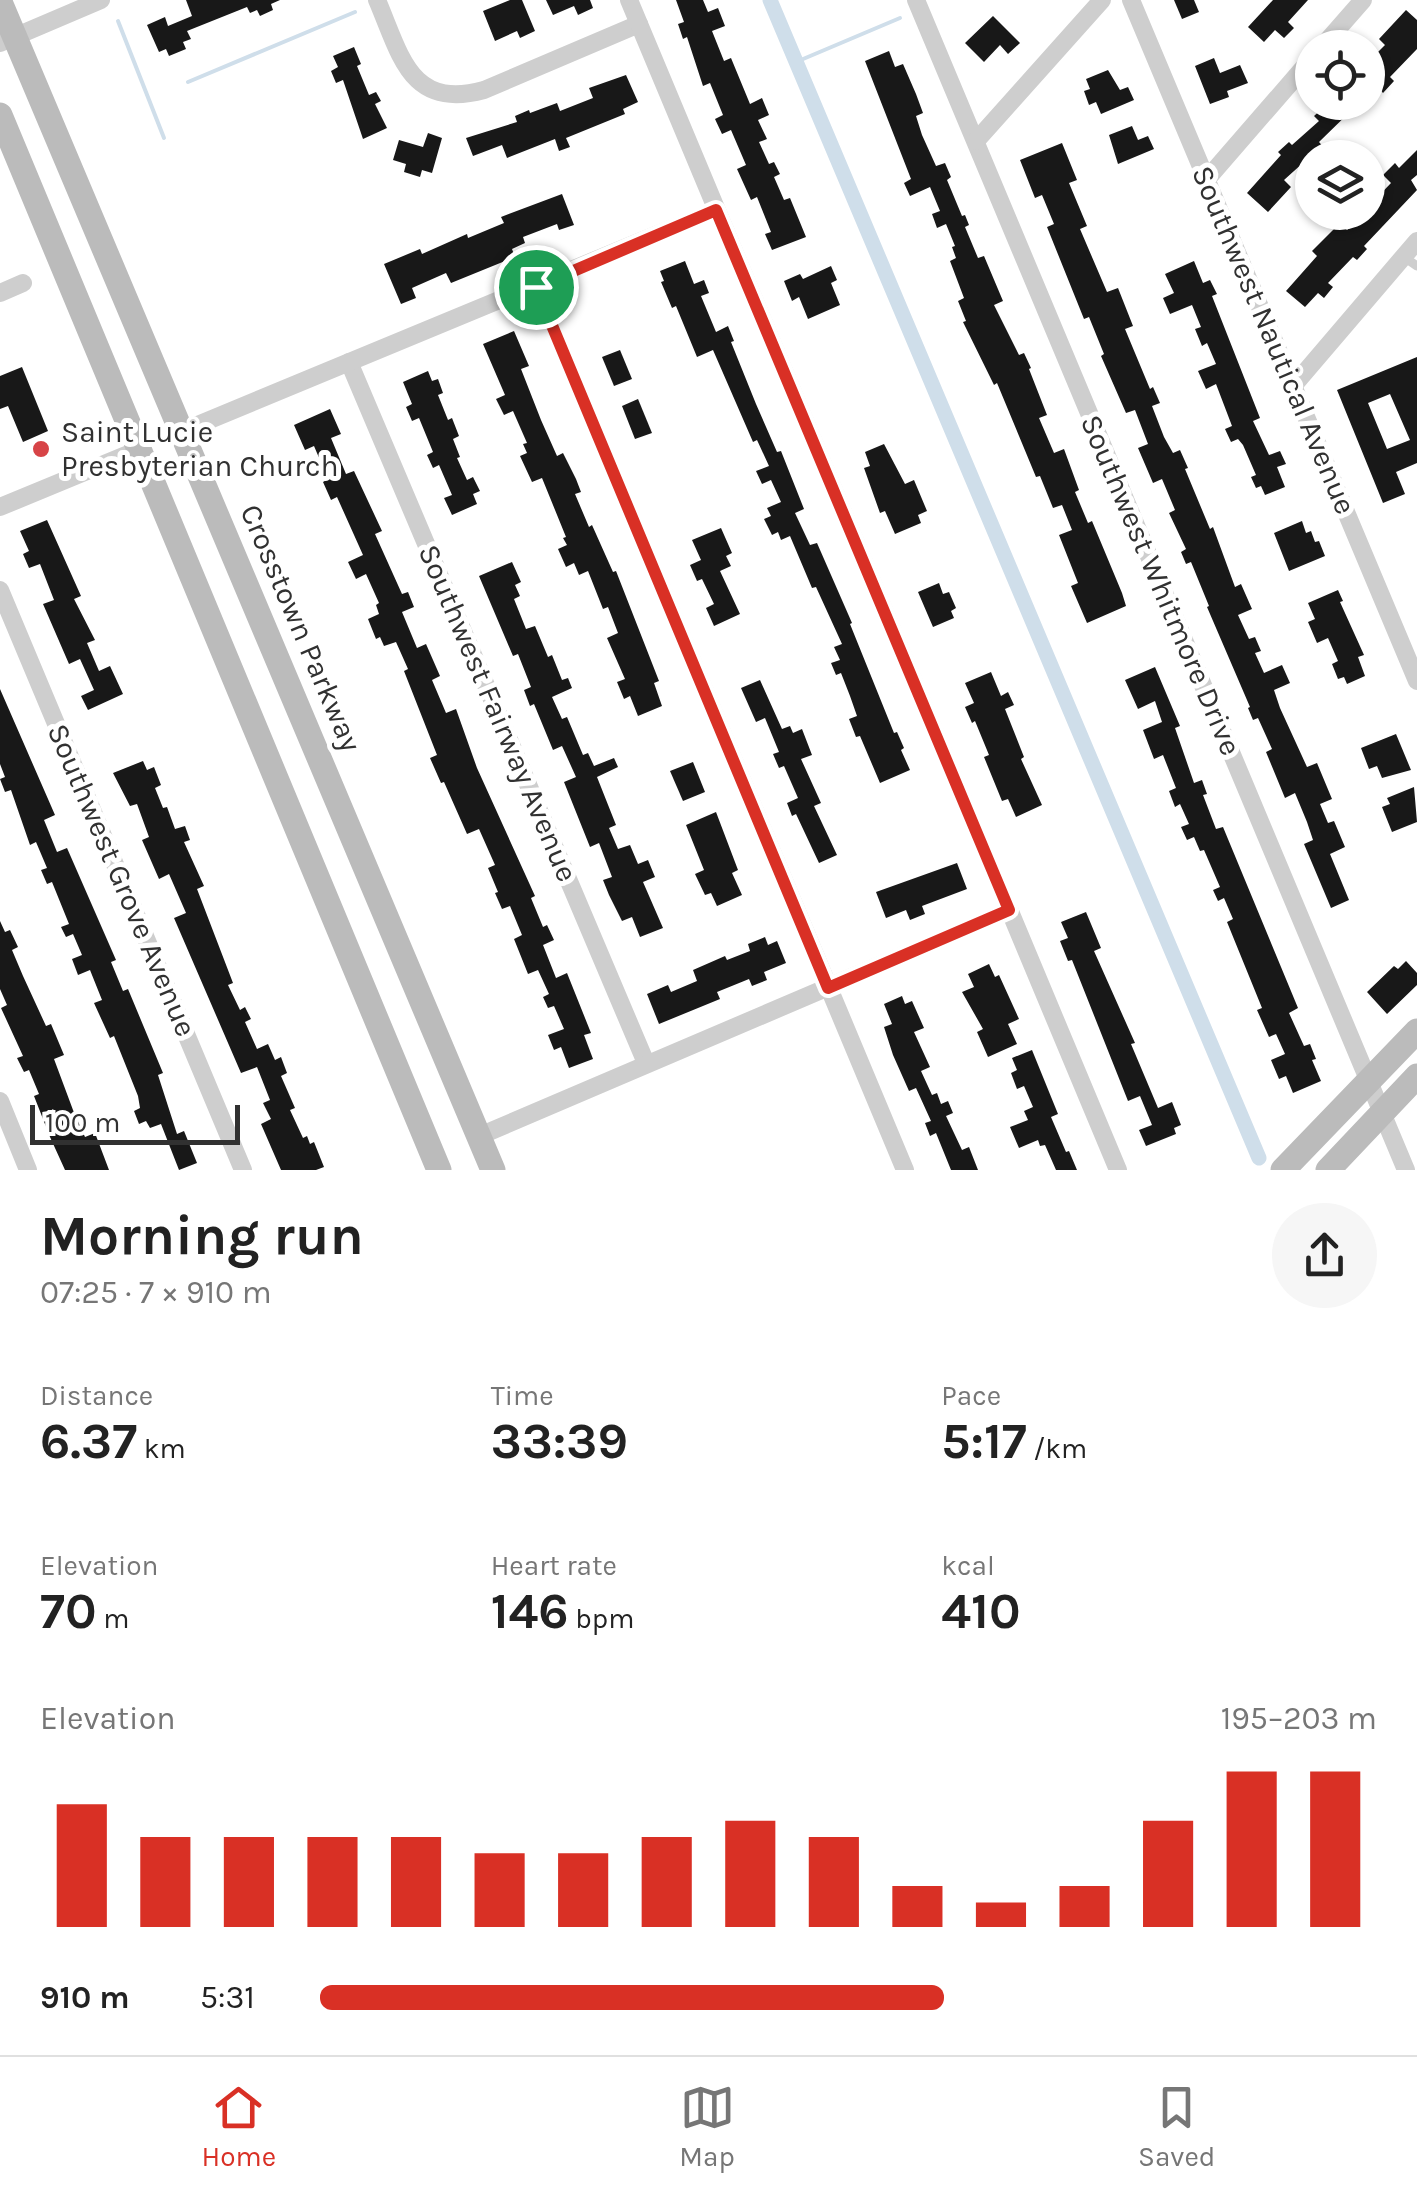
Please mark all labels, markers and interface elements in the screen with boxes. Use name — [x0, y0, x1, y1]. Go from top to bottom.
map controls — [1295, 30, 1385, 230]
button: locate — [1295, 30, 1385, 120]
button: layers — [1295, 140, 1385, 230]
street label: Southwest Nautical Avenue — [1184, 160, 1364, 520]
pin — [494, 245, 579, 330]
icon: arrive — [509, 260, 564, 315]
street label: Southwest Whitmore Drive — [1073, 409, 1249, 761]
place label: Saint Lucie Presbyterian Church — [61, 414, 339, 484]
marker: Saint Lucie Presbyterian Church — [30, 438, 52, 460]
street label: Crosstown Parkway — [233, 499, 369, 757]
street label: Southwest Fairway Avenue — [411, 539, 585, 887]
street label: Southwest Grove Avenue — [40, 718, 204, 1042]
scale bar — [30, 1100, 240, 1144]
text: 100 m — [45, 1106, 120, 1139]
button: share — [1272, 1203, 1377, 1308]
text: Morning run — [40, 1204, 364, 1268]
text: 07:25 · 7 × 910 m — [40, 1274, 272, 1311]
text: Distance — [40, 1379, 153, 1412]
text: Time — [491, 1379, 554, 1412]
text: Pace — [941, 1379, 1001, 1412]
text: 6.37 — [40, 1412, 137, 1471]
text: 33:39 — [491, 1412, 628, 1471]
text: 5:17 — [941, 1412, 1027, 1471]
text: km — [137, 1432, 186, 1465]
text: /km — [1027, 1432, 1087, 1465]
text: Elevation — [40, 1549, 159, 1582]
text: Heart rate — [491, 1549, 617, 1582]
text: kcal — [941, 1549, 995, 1582]
text: 70 — [40, 1582, 97, 1641]
text: 146 — [491, 1582, 569, 1641]
text: 410 — [941, 1582, 1021, 1641]
text: m — [97, 1602, 129, 1635]
text: bpm — [569, 1602, 634, 1635]
text: Elevation — [40, 1700, 175, 1737]
text: 195–203 m — [1221, 1700, 1377, 1737]
text: 910 m — [40, 1979, 130, 2016]
text: 5:31 — [200, 1979, 255, 2016]
tab: Home — [202, 2080, 276, 2173]
tab: Map — [679, 2080, 735, 2173]
tab: Saved — [1138, 2080, 1215, 2173]

